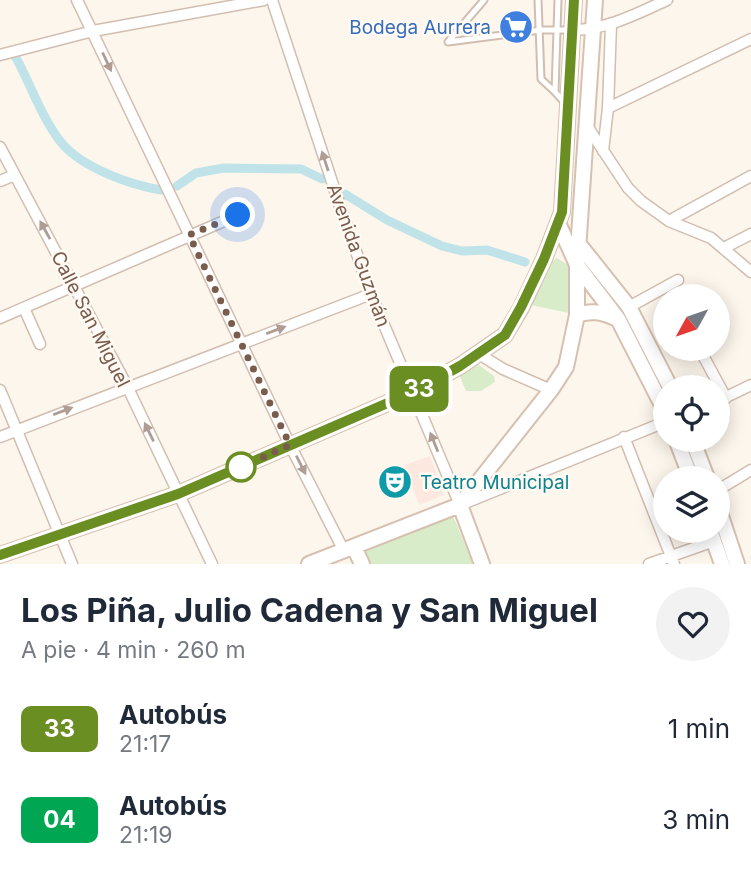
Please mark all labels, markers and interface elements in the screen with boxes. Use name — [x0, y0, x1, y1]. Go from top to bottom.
supermarket icon: Bodega Aurrera — [497, 8, 535, 46]
place label: Bodega Aurrera — [349, 16, 491, 39]
one-way arrow — [102, 51, 113, 72]
one-way arrow — [319, 151, 330, 172]
street label: Avenida Guzmán — [322, 180, 395, 330]
your location — [220, 197, 255, 232]
one-way arrow — [39, 220, 51, 240]
street label: Calle San Miguel — [46, 247, 135, 391]
north arrow — [653, 284, 730, 360]
map controls — [653, 284, 730, 543]
one-way arrow — [265, 324, 286, 335]
line badge: 33 — [388, 366, 450, 412]
text: 33 — [404, 374, 434, 403]
button: locate — [653, 375, 730, 452]
one-way arrow — [53, 406, 74, 417]
one-way arrow — [143, 422, 154, 442]
one-way arrow — [428, 431, 439, 452]
unlabelled marker — [226, 452, 256, 482]
one-way arrow — [295, 455, 307, 475]
theatre icon: Teatro Municipal — [376, 463, 414, 501]
button: layers — [653, 466, 730, 543]
place label: Teatro Municipal — [420, 471, 569, 494]
button: heart — [656, 587, 730, 661]
text: Los Piña, Julio Cadena y San Miguel — [21, 590, 598, 630]
text: A pie · 4 min · 260 m — [21, 636, 246, 664]
text: Autobús — [119, 699, 227, 730]
text: 1 min — [668, 713, 730, 744]
text: 33 — [44, 714, 75, 743]
text: 21:17 — [119, 730, 171, 758]
text: Autobús — [119, 790, 227, 821]
text: 3 min — [662, 804, 730, 835]
text: 04 — [43, 805, 76, 834]
text: 21:19 — [119, 821, 173, 849]

